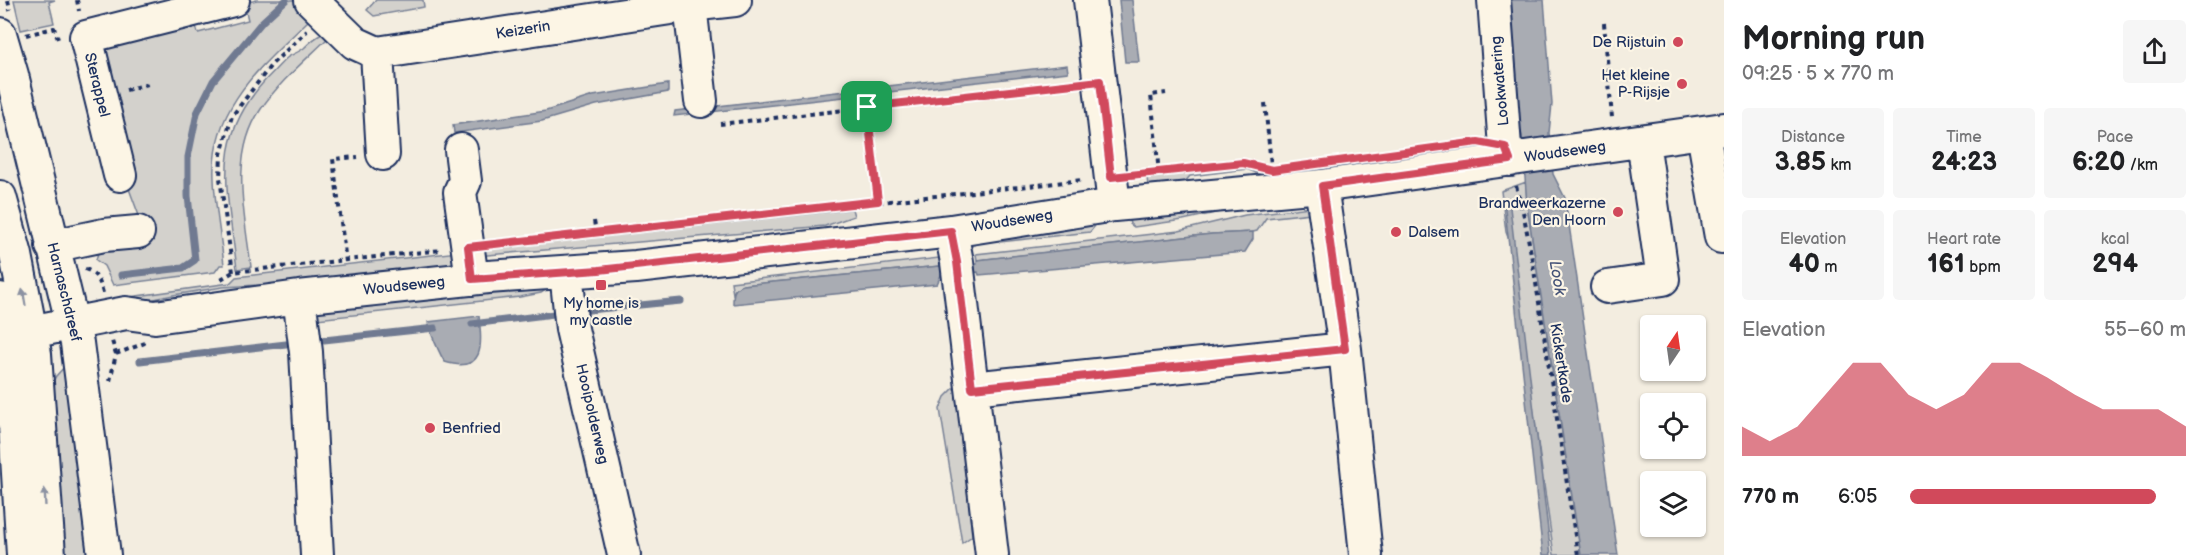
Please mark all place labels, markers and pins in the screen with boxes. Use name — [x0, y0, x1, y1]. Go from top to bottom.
place label: De Rijstuin — [1592, 33, 1666, 52]
marker: De Rijstuin — [1671, 35, 1685, 49]
place label: Het kleine P-Rijsje — [1601, 66, 1670, 102]
marker: Het kleine P-Rijsje — [1675, 77, 1689, 91]
pin — [841, 81, 892, 132]
place label: Brandweerkazerne Den Hoorn — [1478, 194, 1606, 230]
marker: Brandweerkazerne Den Hoorn — [1611, 205, 1625, 219]
place label: Dalsem — [1408, 223, 1459, 242]
marker: Dalsem — [1389, 225, 1403, 239]
marker: My home is my castle — [594, 278, 608, 292]
place label: My home is my castle — [563, 294, 640, 330]
place label: Benfried — [442, 419, 501, 438]
marker: Benfried — [423, 421, 437, 435]

